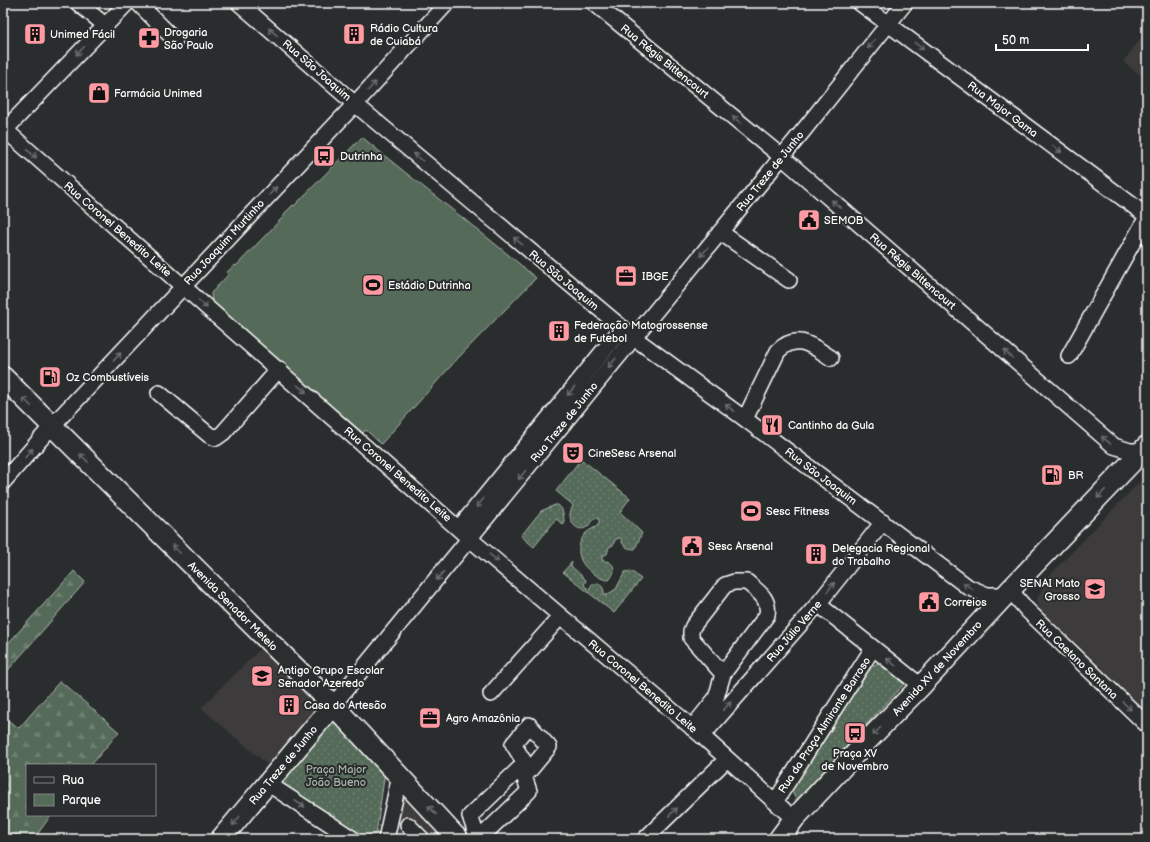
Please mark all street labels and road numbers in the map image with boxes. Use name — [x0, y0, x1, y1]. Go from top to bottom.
street label: Rua Régis Bittencourt — [618, 22, 712, 101]
street label: Rua São Joaquim — [280, 37, 354, 104]
street label: Rua Major Gama — [965, 79, 1040, 140]
street label: Rua Treze de Junho — [734, 129, 807, 214]
street label: Rua Coronel Benedito Leite — [61, 179, 174, 280]
street label: Rua Joaquim Murtinho — [181, 197, 267, 288]
street label: Rua Régis Bittencourt — [867, 230, 959, 313]
street label: Rua São Joaquim — [526, 248, 601, 313]
street label: Rua Treze de Junho — [528, 380, 601, 465]
street label: Rua Coronel Benedito Leite — [341, 424, 454, 525]
street label: Rua São Joaquim — [782, 445, 859, 508]
street label: Avenida Senador Metelo — [185, 559, 280, 654]
street label: Rua Júlio Verne — [764, 598, 825, 665]
street label: Rua Caetano Santana — [1033, 617, 1120, 702]
street label: Avenida XV de Novembro — [890, 618, 985, 719]
street label: Rua Coronel Benedito Leite — [586, 637, 700, 736]
street label: Rua da Praça Almirante Barroso — [776, 655, 873, 796]
street label: Rua Treze de Junho — [246, 723, 320, 808]

